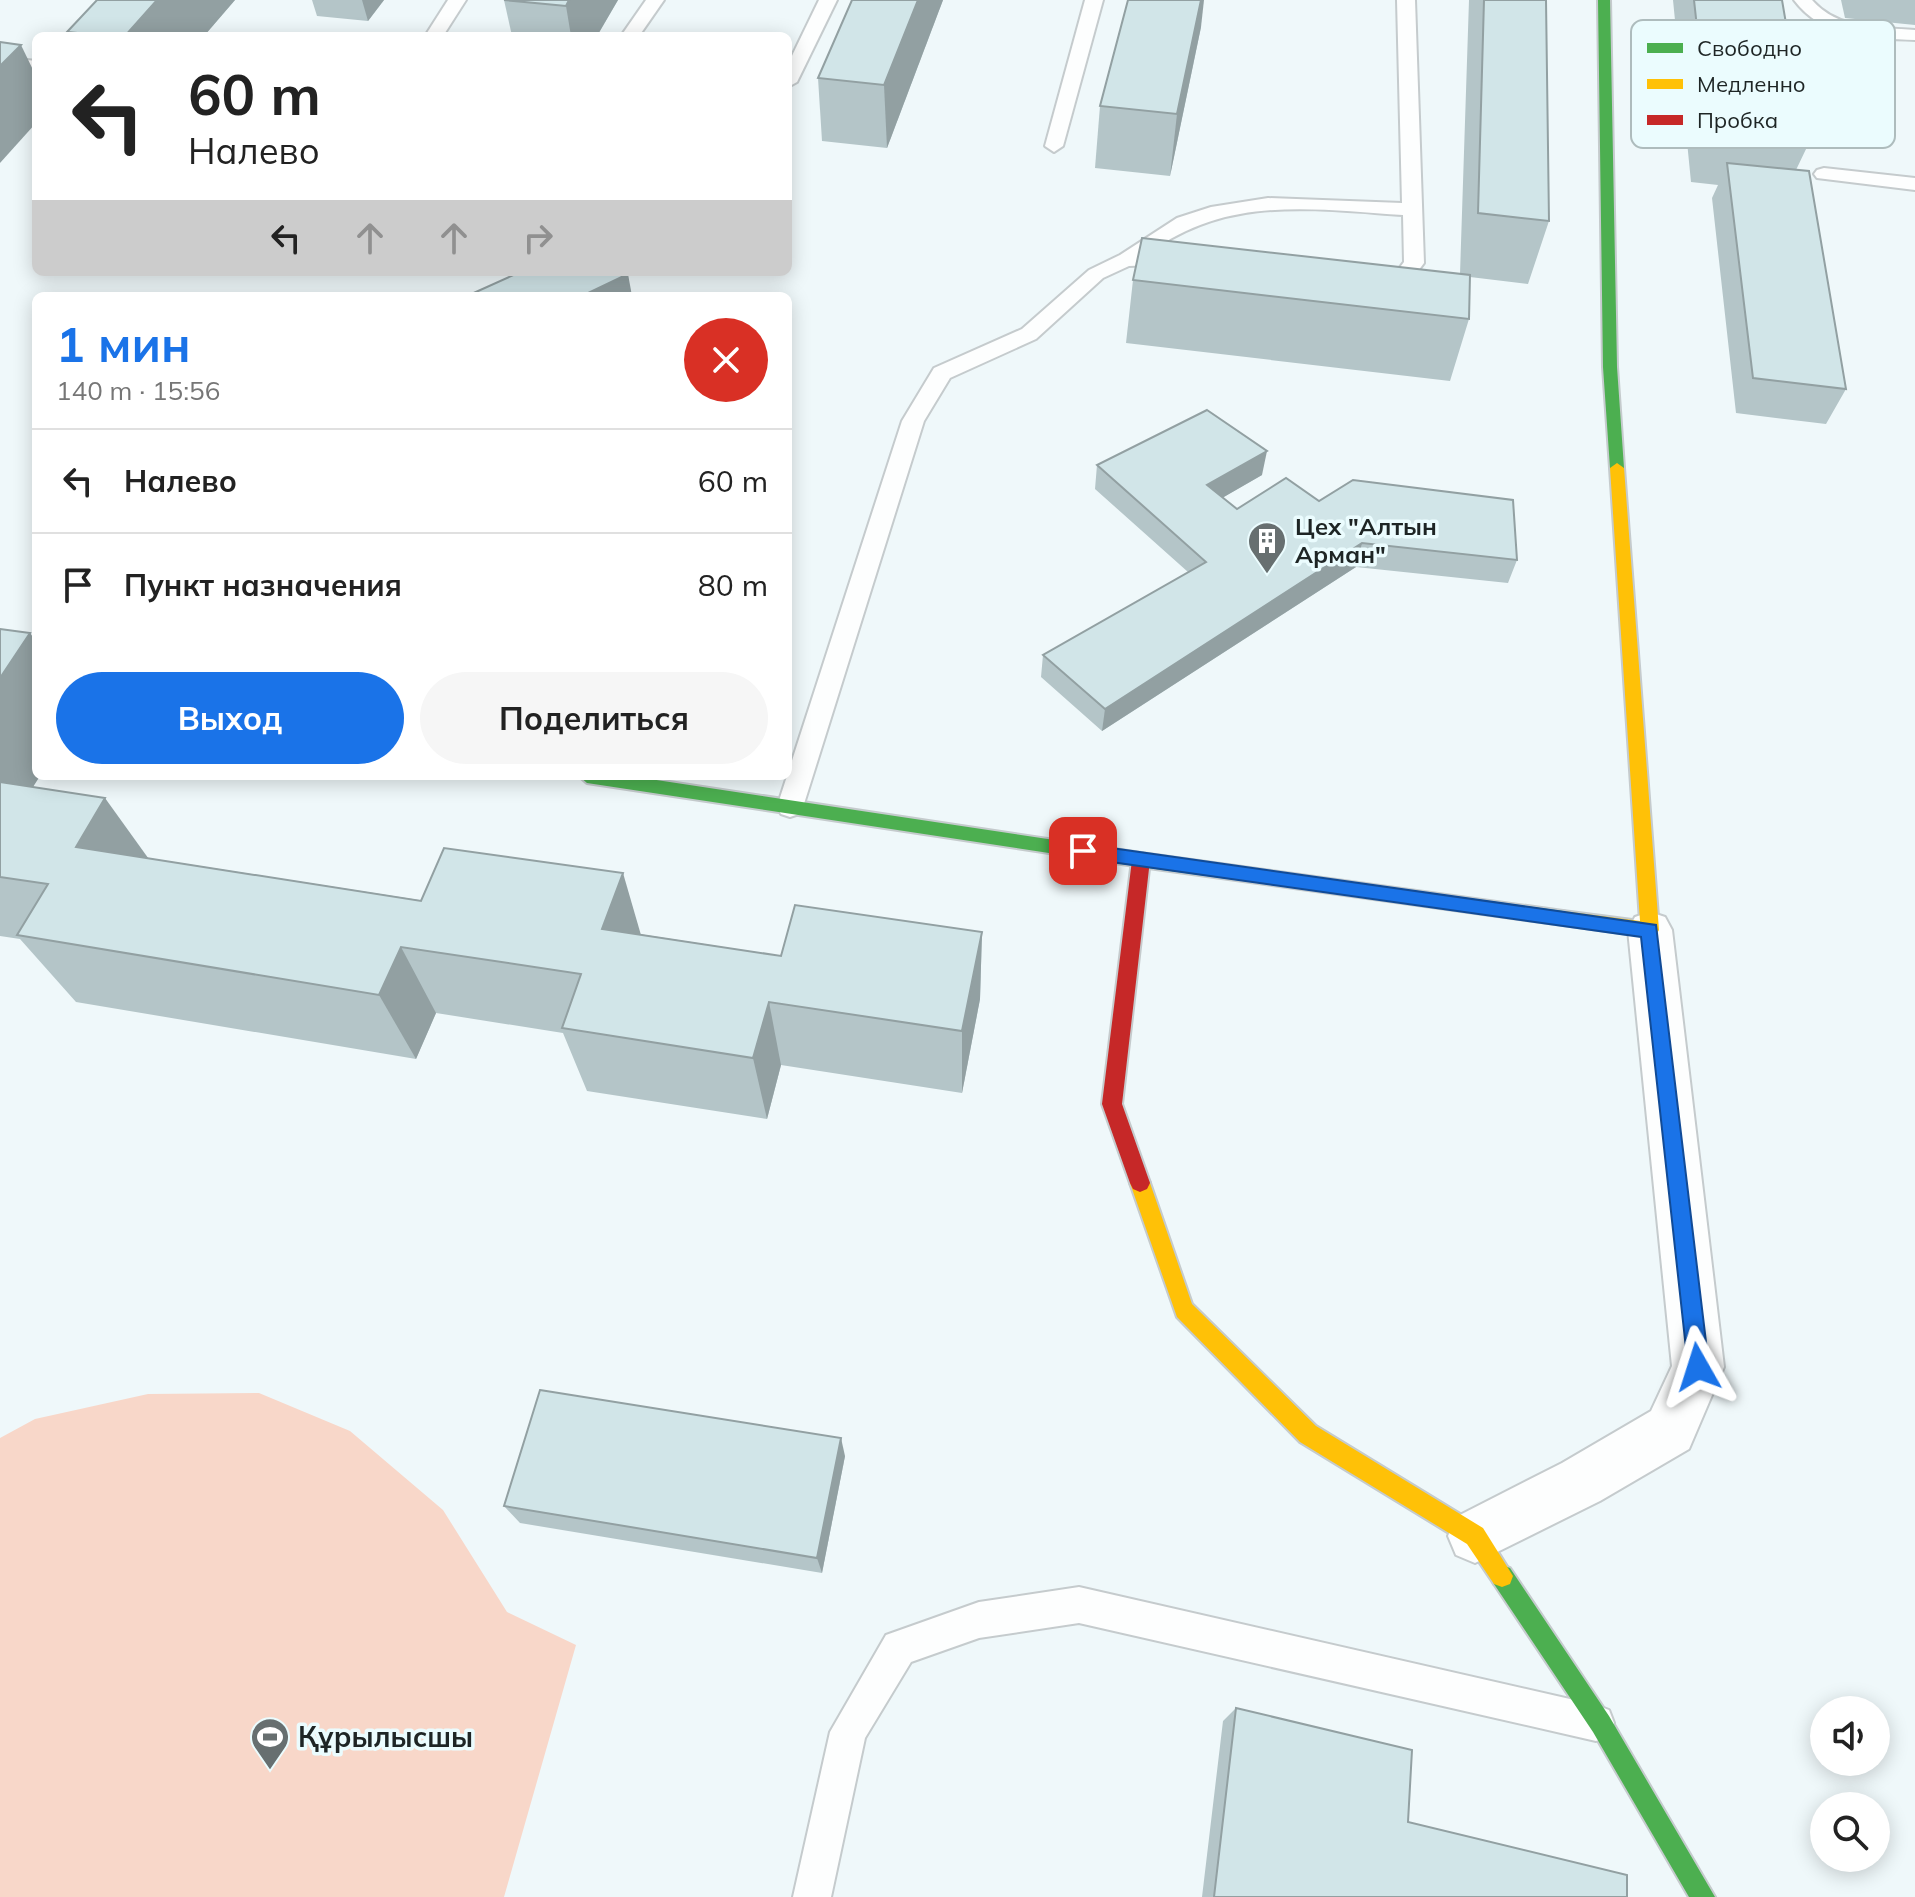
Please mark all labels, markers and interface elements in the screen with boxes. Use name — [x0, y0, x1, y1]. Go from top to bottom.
legend — [1631, 20, 1895, 148]
text: Свободно — [1697, 34, 1802, 62]
text: 60 m — [188, 59, 321, 129]
icon: left — [56, 64, 160, 168]
text: Медленно — [1697, 70, 1806, 98]
text: Пробка — [1697, 106, 1778, 134]
text: Налево — [188, 128, 320, 173]
icon: left — [264, 216, 308, 260]
icon: ahead — [348, 216, 392, 260]
icon: ahead — [432, 216, 476, 260]
icon: right — [516, 216, 560, 260]
text: 1 мин — [56, 314, 191, 374]
button: close — [684, 318, 768, 402]
text: 140 m · 15:56 — [56, 374, 220, 407]
icon: left — [56, 459, 100, 503]
text: Налево — [124, 462, 237, 500]
text: 60 m — [698, 462, 768, 500]
place label: Цех "Алтын Арман" — [1295, 511, 1437, 569]
building icon: Цех "Алтын Арман" — [1246, 520, 1288, 575]
icon: arrive — [56, 563, 100, 607]
text: Пункт назначения — [124, 566, 402, 604]
text: 80 m — [698, 566, 768, 604]
button: Выход — [56, 672, 404, 764]
button: Поделиться — [420, 672, 768, 764]
pin — [1049, 817, 1117, 885]
icon: arrive — [1061, 829, 1105, 873]
position arrow — [1656, 1325, 1740, 1409]
map controls — [1810, 1696, 1890, 1872]
button: sound — [1810, 1696, 1890, 1776]
sports icon: Құрылысшы — [249, 1716, 291, 1771]
place label: Құрылысшы — [298, 1719, 473, 1754]
button: search — [1810, 1792, 1890, 1872]

